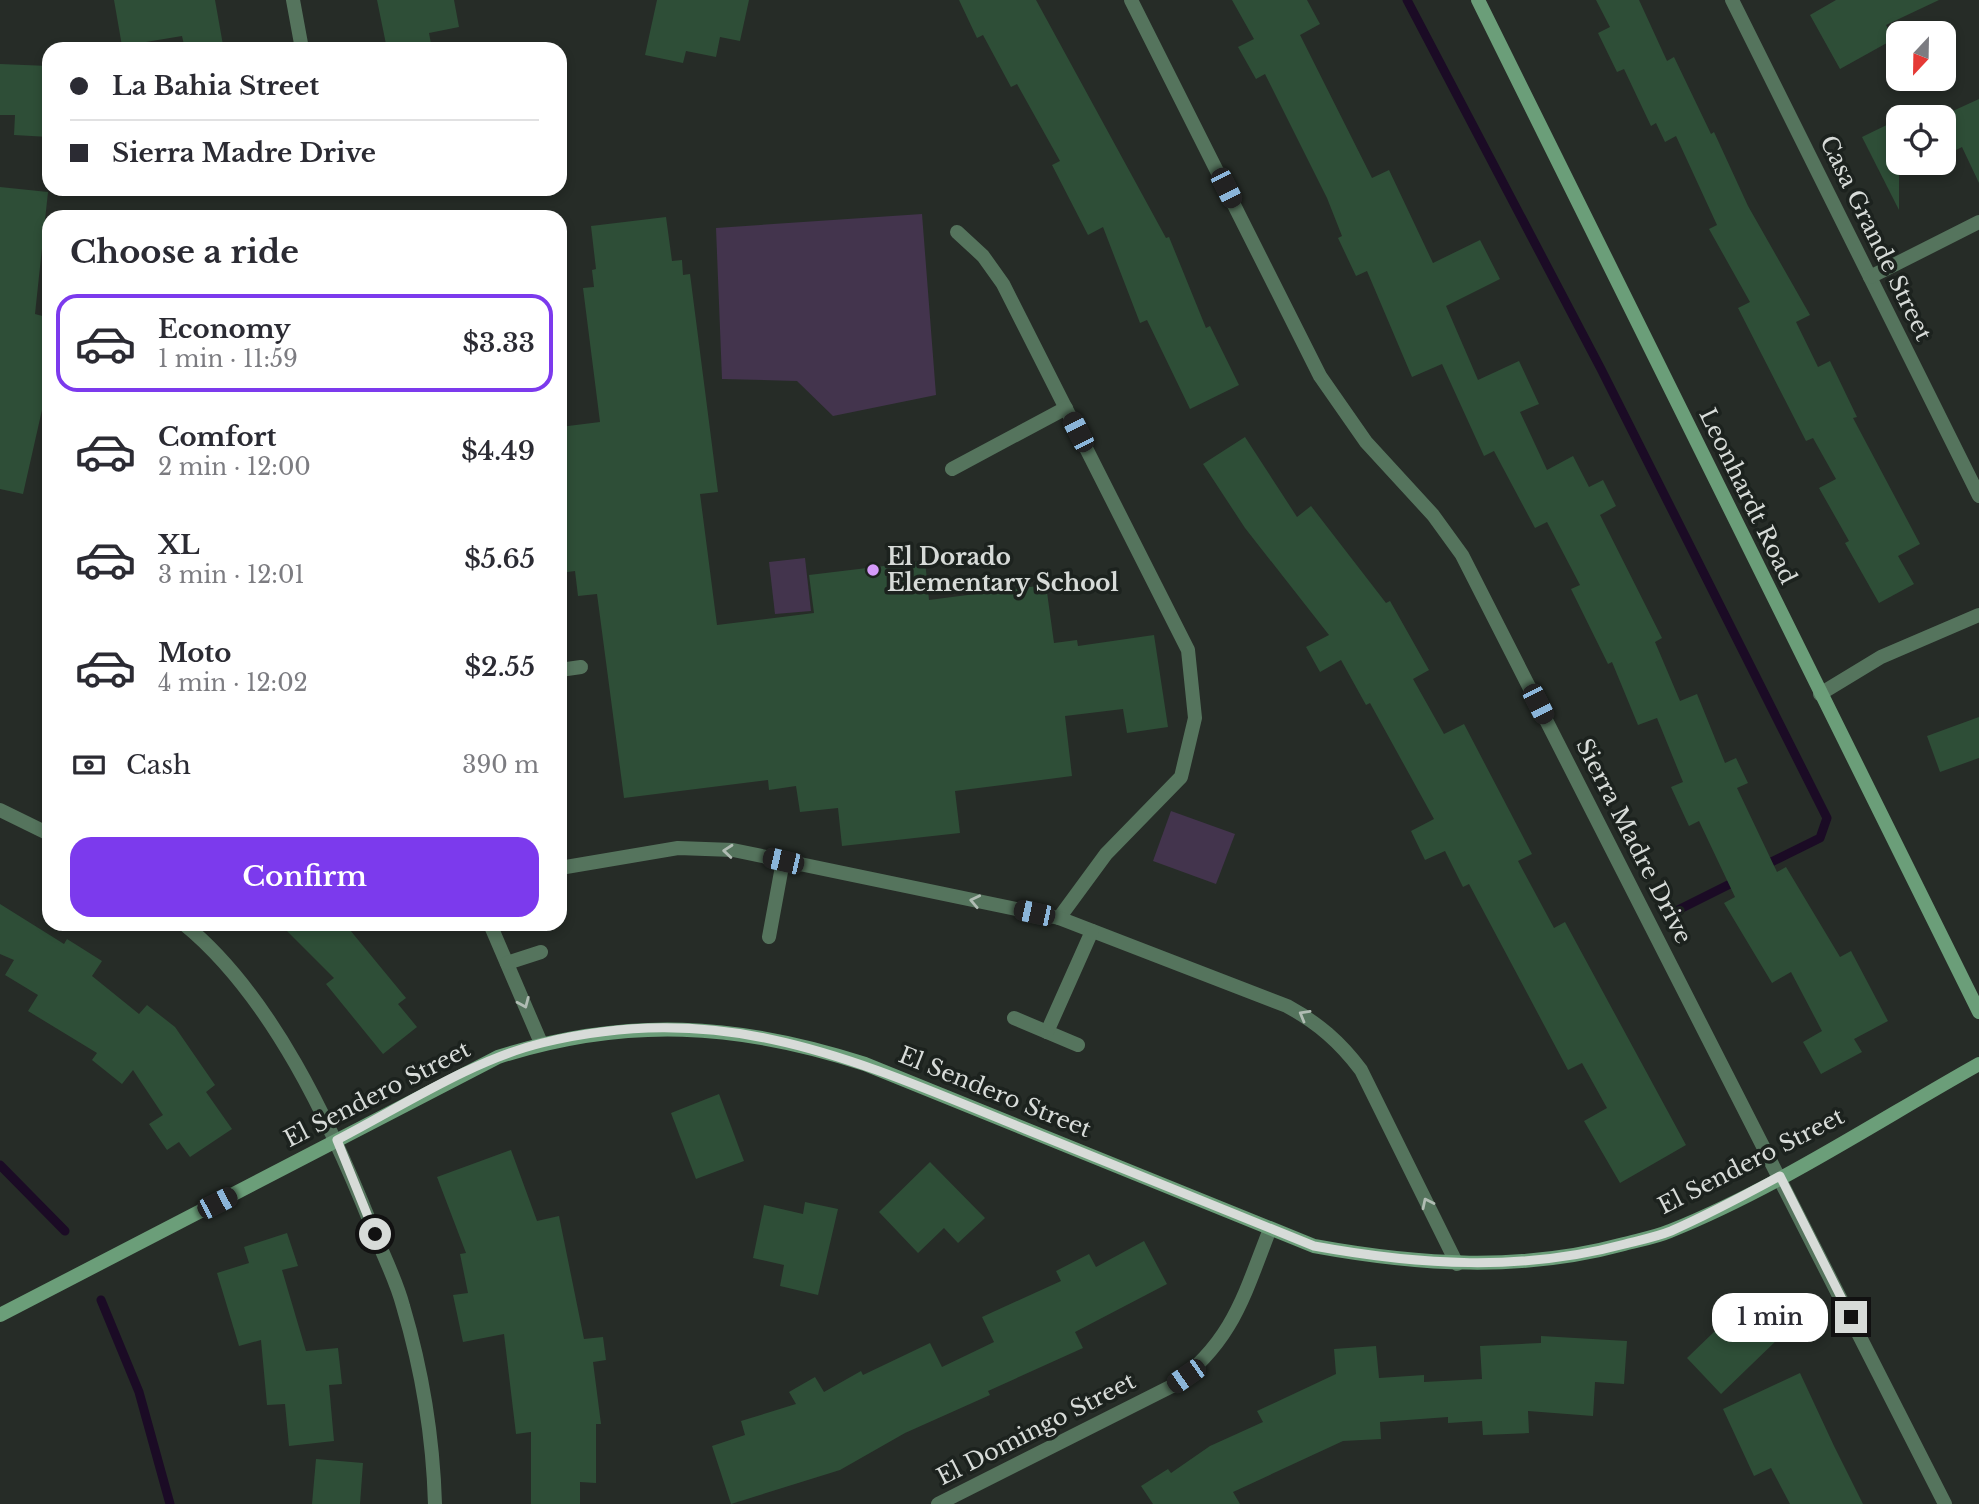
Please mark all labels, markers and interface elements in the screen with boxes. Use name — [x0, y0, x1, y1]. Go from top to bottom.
north arrow — [1886, 21, 1956, 91]
map controls — [1886, 21, 1956, 175]
text: La Bahia Street — [112, 70, 319, 102]
button: locate — [1886, 105, 1956, 175]
street label: Casa Grande Street — [1814, 131, 1938, 345]
text: Sierra Madre Drive — [112, 137, 376, 169]
car — [1208, 165, 1245, 211]
text: Choose a ride — [70, 232, 299, 272]
icon: car — [74, 312, 137, 375]
text: Economy — [158, 313, 291, 345]
text: $3.33 — [462, 327, 535, 359]
text: 1 min · 11:59 — [158, 345, 298, 373]
street label: Leonhardt Road — [1693, 404, 1803, 588]
car — [1060, 409, 1097, 455]
icon: car — [74, 420, 137, 483]
text: Comfort — [158, 421, 276, 453]
text: $4.49 — [461, 435, 535, 467]
text: 2 min · 12:00 — [158, 453, 311, 481]
icon: car — [74, 528, 137, 591]
text: XL — [158, 529, 200, 561]
text: $5.65 — [464, 543, 535, 575]
place label: El Dorado Elementary School — [887, 543, 1119, 597]
text: 3 min · 12:01 — [158, 561, 305, 589]
marker: El Dorado Elementary School — [865, 562, 881, 578]
icon: car — [74, 636, 137, 699]
text: Moto — [158, 637, 231, 669]
text: $2.55 — [465, 651, 535, 683]
text: 4 min · 12:02 — [158, 669, 308, 697]
car — [1520, 681, 1557, 727]
street label: Sierra Madre Drive — [1570, 734, 1698, 948]
icon: cash — [70, 746, 108, 784]
text: Cash — [126, 749, 191, 781]
text: 390 m — [462, 751, 539, 779]
button: Confirm — [70, 837, 539, 917]
one-way arrow — [722, 843, 734, 858]
car — [761, 846, 806, 876]
one-way arrow — [969, 894, 981, 909]
car — [1012, 898, 1057, 928]
one-way arrow — [516, 996, 530, 1008]
one-way arrow — [1299, 1010, 1312, 1023]
street label: El Sendero Street — [279, 1035, 475, 1153]
street label: El Sendero Street — [895, 1041, 1096, 1143]
street label: El Sendero Street — [1653, 1102, 1849, 1220]
car — [194, 1184, 241, 1222]
one-way arrow — [1421, 1198, 1435, 1210]
route start — [359, 1218, 391, 1250]
callout: 1 min — [1711, 1292, 1826, 1342]
route end — [1835, 1301, 1867, 1333]
text: 1 min — [1737, 1303, 1803, 1331]
car — [1163, 1355, 1210, 1397]
street label: El Domingo Street — [932, 1367, 1140, 1491]

